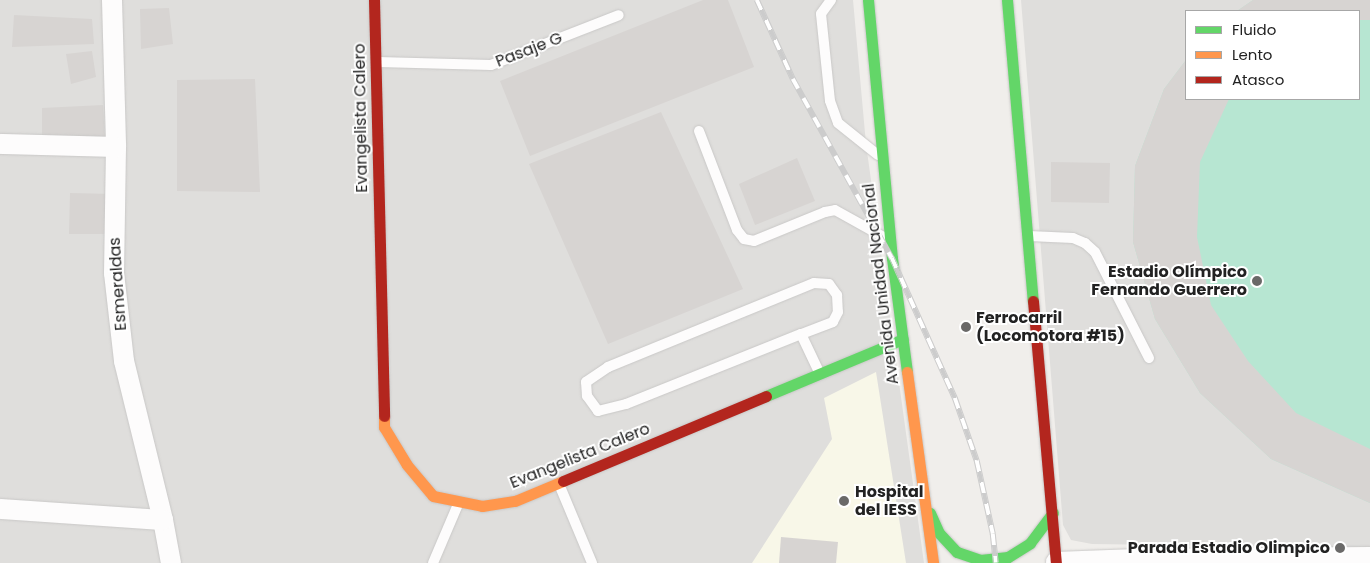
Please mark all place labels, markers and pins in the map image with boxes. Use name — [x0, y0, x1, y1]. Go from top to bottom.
place label: Estadio Olímpico Fernando Guerrero — [1091, 262, 1247, 300]
marker: Estadio Olímpico Fernando Guerrero — [1251, 275, 1263, 287]
place label: Ferrocarril (Locomotora #15) — [976, 308, 1125, 346]
marker: Ferrocarril (Locomotora #15) — [960, 321, 972, 333]
place label: Hospital del IESS — [855, 482, 923, 520]
marker: Hospital del IESS — [837, 494, 851, 508]
place label: Parada Estadio Olimpico — [1128, 538, 1330, 558]
marker: Parada Estadio Olimpico — [1334, 542, 1346, 554]

